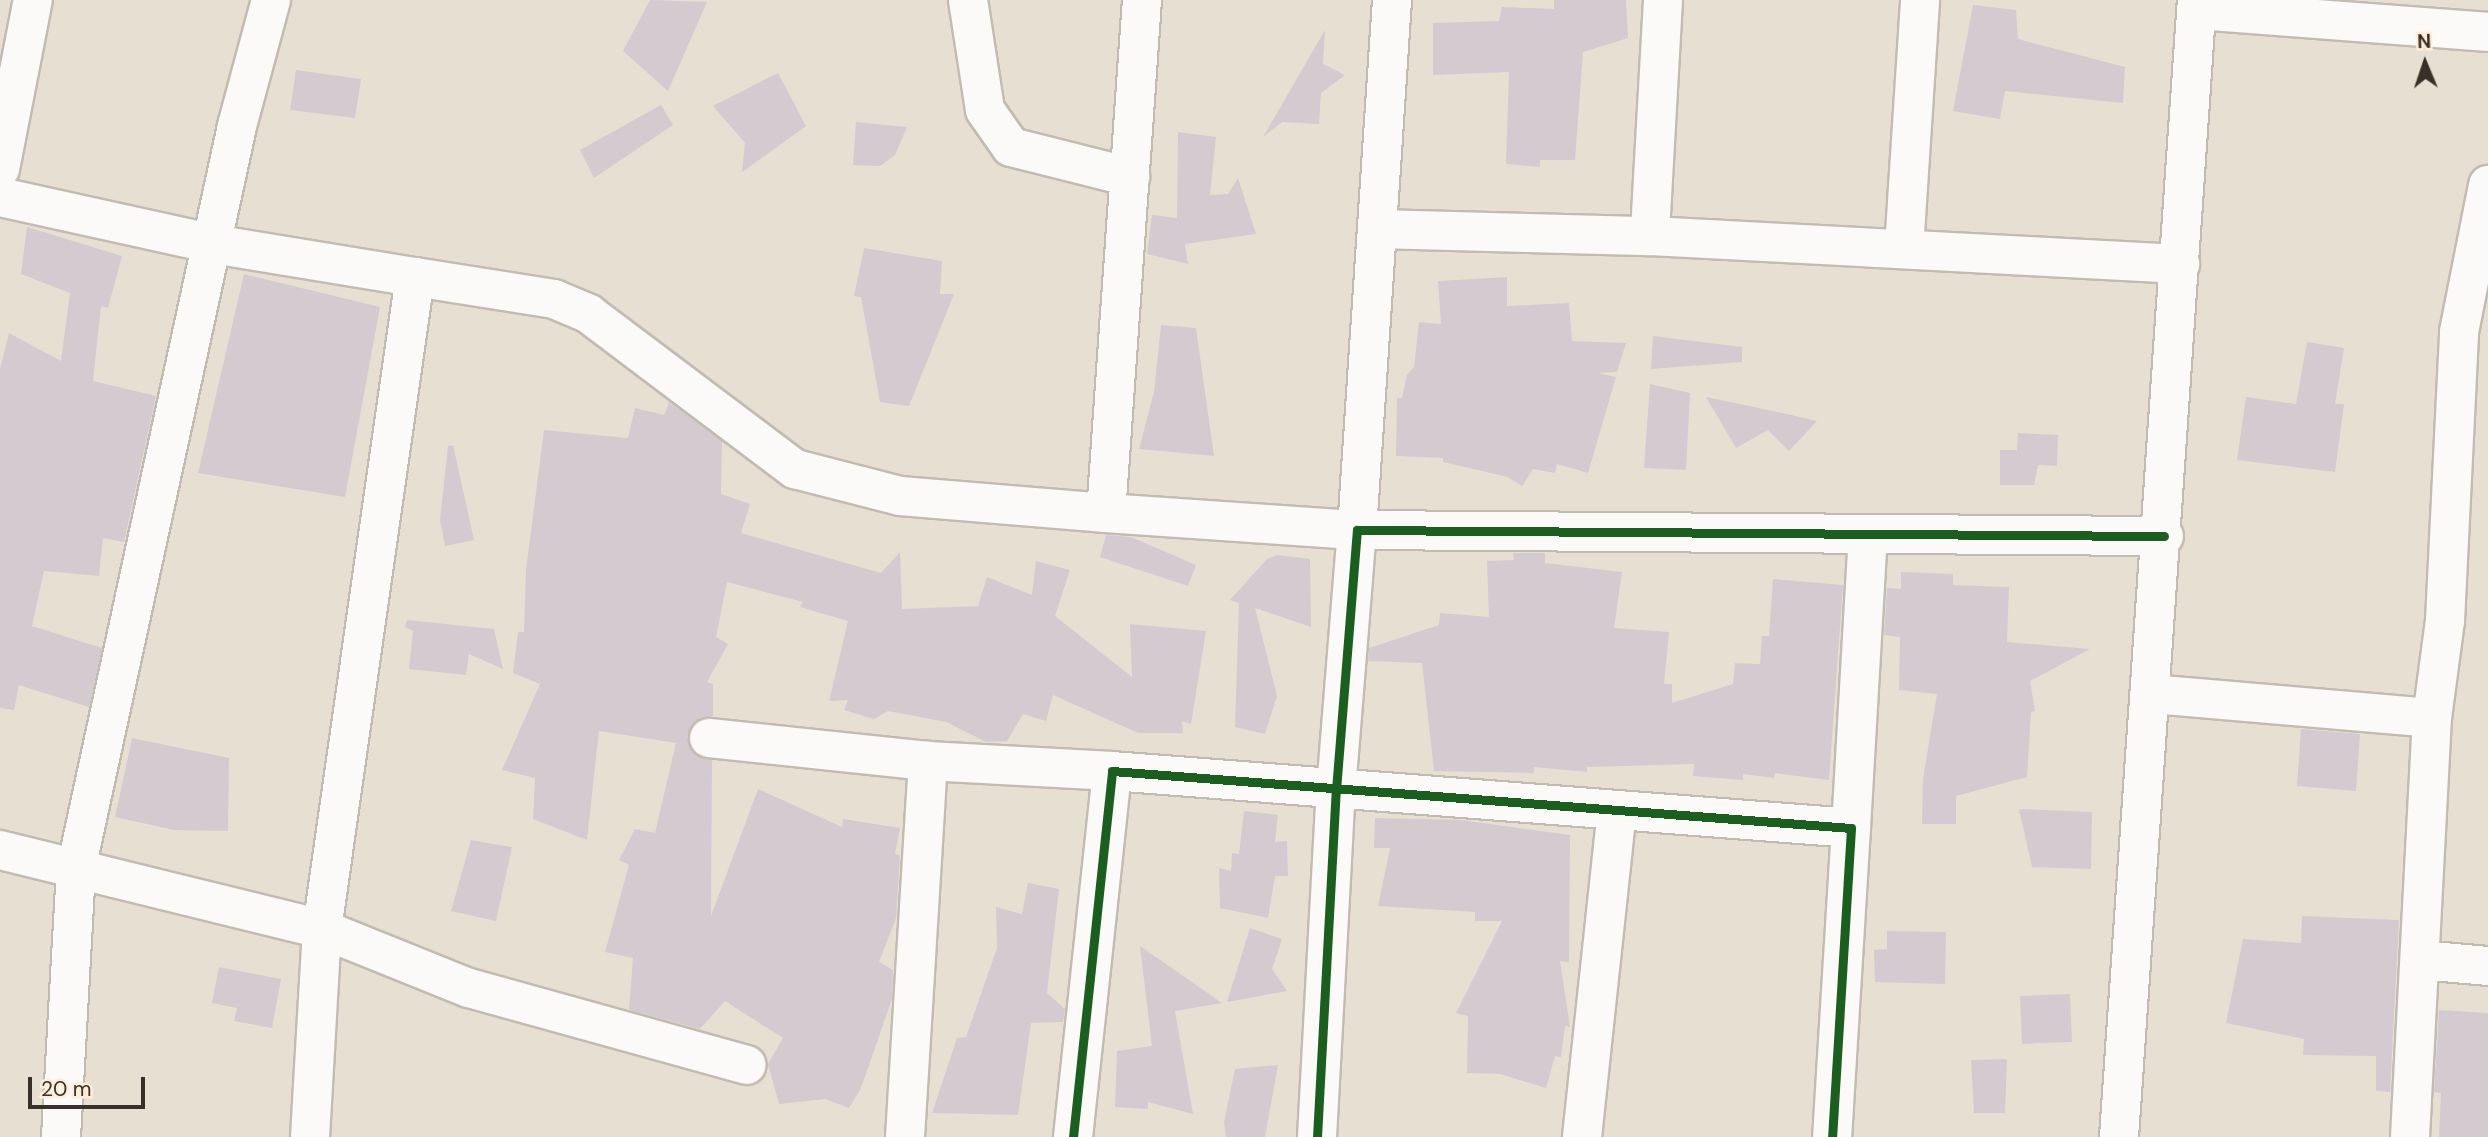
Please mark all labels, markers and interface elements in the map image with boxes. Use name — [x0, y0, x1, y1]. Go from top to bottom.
north arrow — [2390, 28, 2460, 98]
text: N — [2417, 29, 2432, 54]
scale bar — [32, 1064, 149, 1108]
text: 20 m — [41, 1075, 92, 1103]

